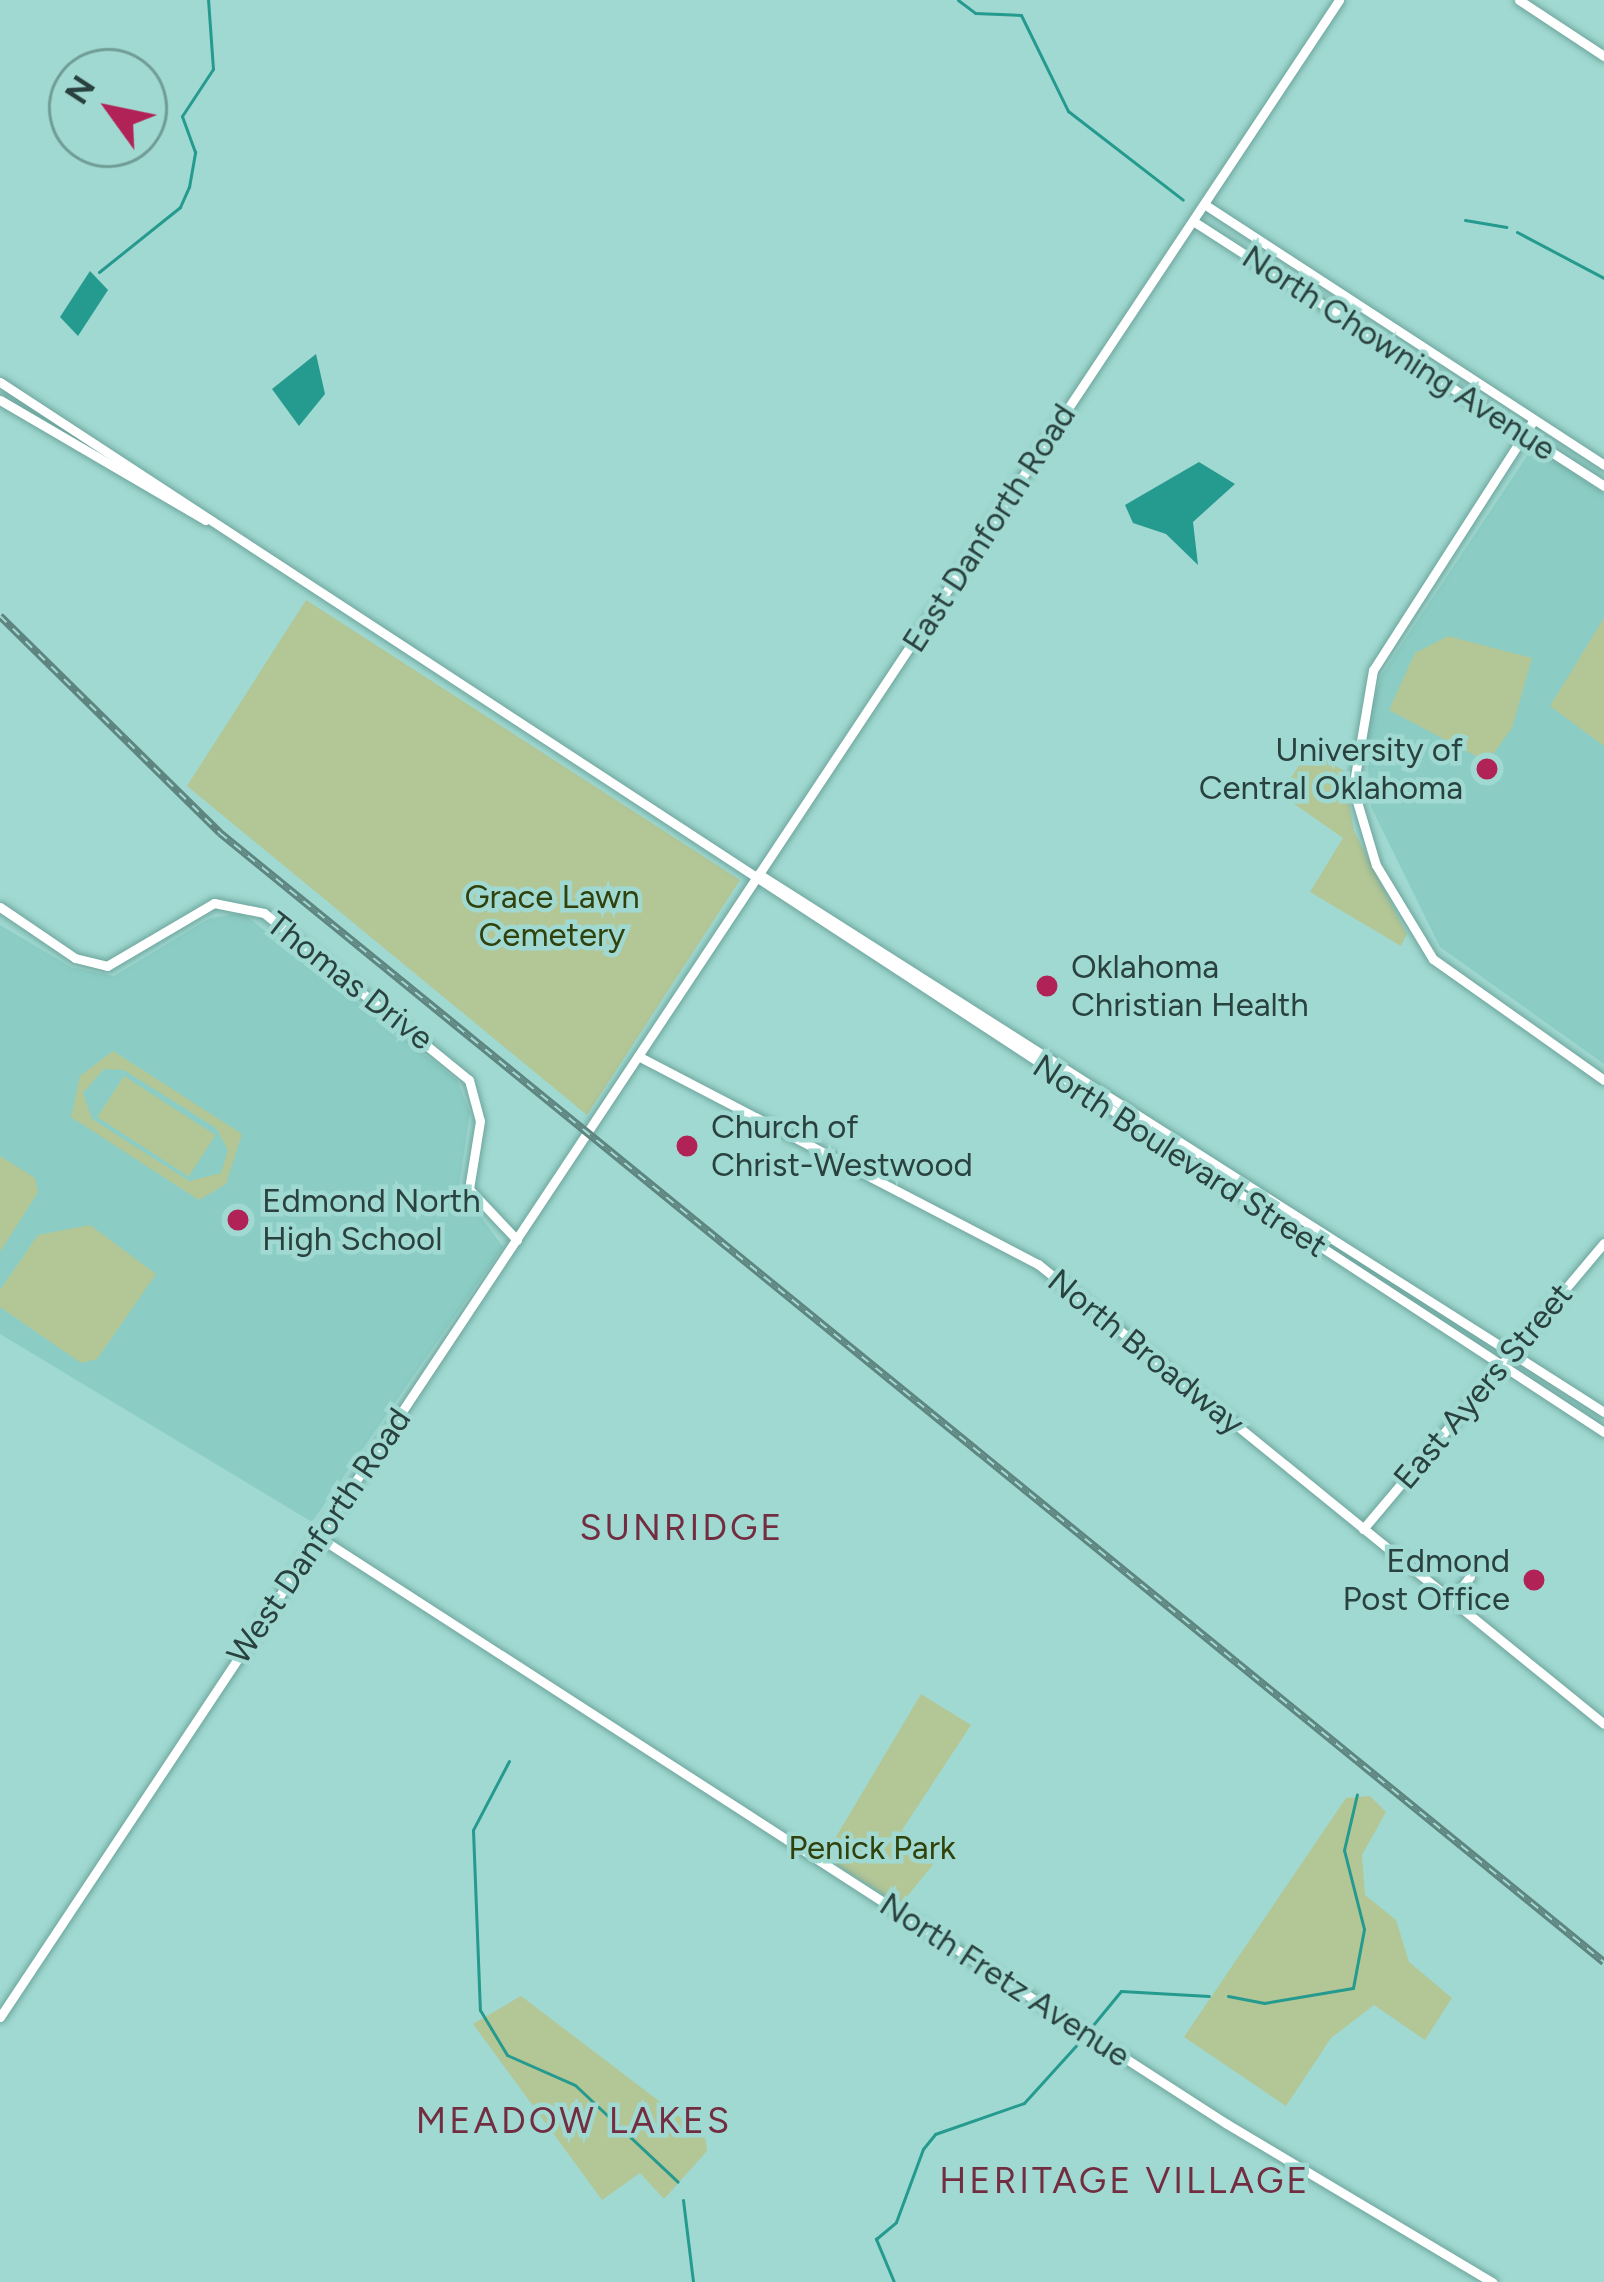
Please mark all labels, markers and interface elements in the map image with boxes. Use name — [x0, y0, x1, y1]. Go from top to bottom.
north arrow — [48, 48, 168, 168]
text: N — [57, 68, 103, 111]
street label: North Chowning Avenue — [1235, 237, 1563, 469]
street label: East Danforth Road — [894, 397, 1084, 659]
place label: University of Central Oklahoma — [1199, 730, 1463, 808]
marker: University of Central Oklahoma — [1474, 756, 1500, 782]
park label: Grace Lawn Cemetery — [464, 877, 640, 955]
street label: Thomas Drive — [259, 904, 441, 1058]
place label: Oklahoma Christian Health — [1071, 947, 1309, 1025]
marker: Oklahoma Christian Health — [1034, 973, 1060, 999]
street label: North Boulevard Street — [1026, 1046, 1334, 1266]
place label: Church of Christ-Westwood — [711, 1107, 973, 1185]
marker: Church of Christ-Westwood — [674, 1133, 700, 1159]
place label: Edmond North High School — [262, 1181, 481, 1259]
marker: Edmond North High School — [225, 1207, 251, 1233]
street label: North Broadway — [1040, 1261, 1252, 1443]
street label: East Ayers Street — [1385, 1275, 1581, 1497]
street label: West Danforth Road — [219, 1401, 419, 1671]
district label: SUNRIDGE — [579, 1506, 785, 1550]
place label: Edmond Post Office — [1343, 1541, 1510, 1619]
marker: Edmond Post Office — [1521, 1567, 1547, 1593]
park label: Penick Park — [788, 1828, 956, 1868]
street label: North Fretz Avenue — [873, 1884, 1137, 2076]
district label: MEADOW LAKES — [416, 2099, 732, 2143]
district label: HERITAGE VILLAGE — [939, 2159, 1311, 2203]

